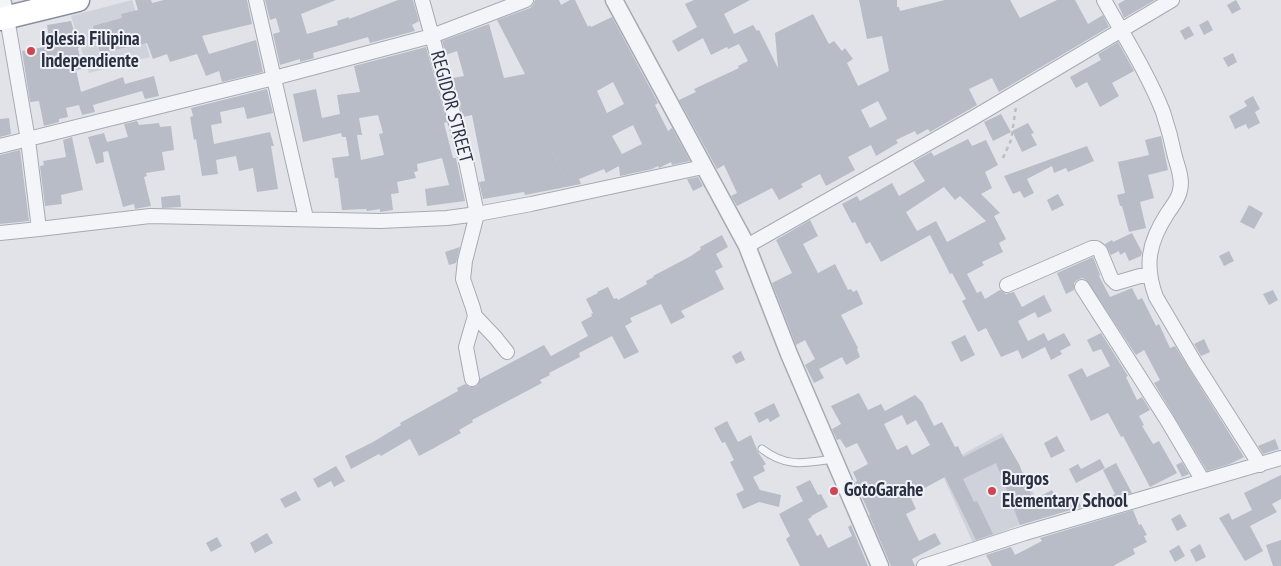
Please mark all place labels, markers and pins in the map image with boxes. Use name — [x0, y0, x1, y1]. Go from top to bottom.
place label: Iglesia Filipina Independiente — [41, 29, 140, 73]
marker: Iglesia Filipina Independiente — [25, 45, 37, 57]
place label: Burgos Elementary School — [1002, 469, 1128, 513]
place label: GotoGarahe — [844, 480, 923, 502]
marker: GotoGarahe — [828, 485, 840, 497]
marker: Burgos Elementary School — [986, 485, 998, 497]

